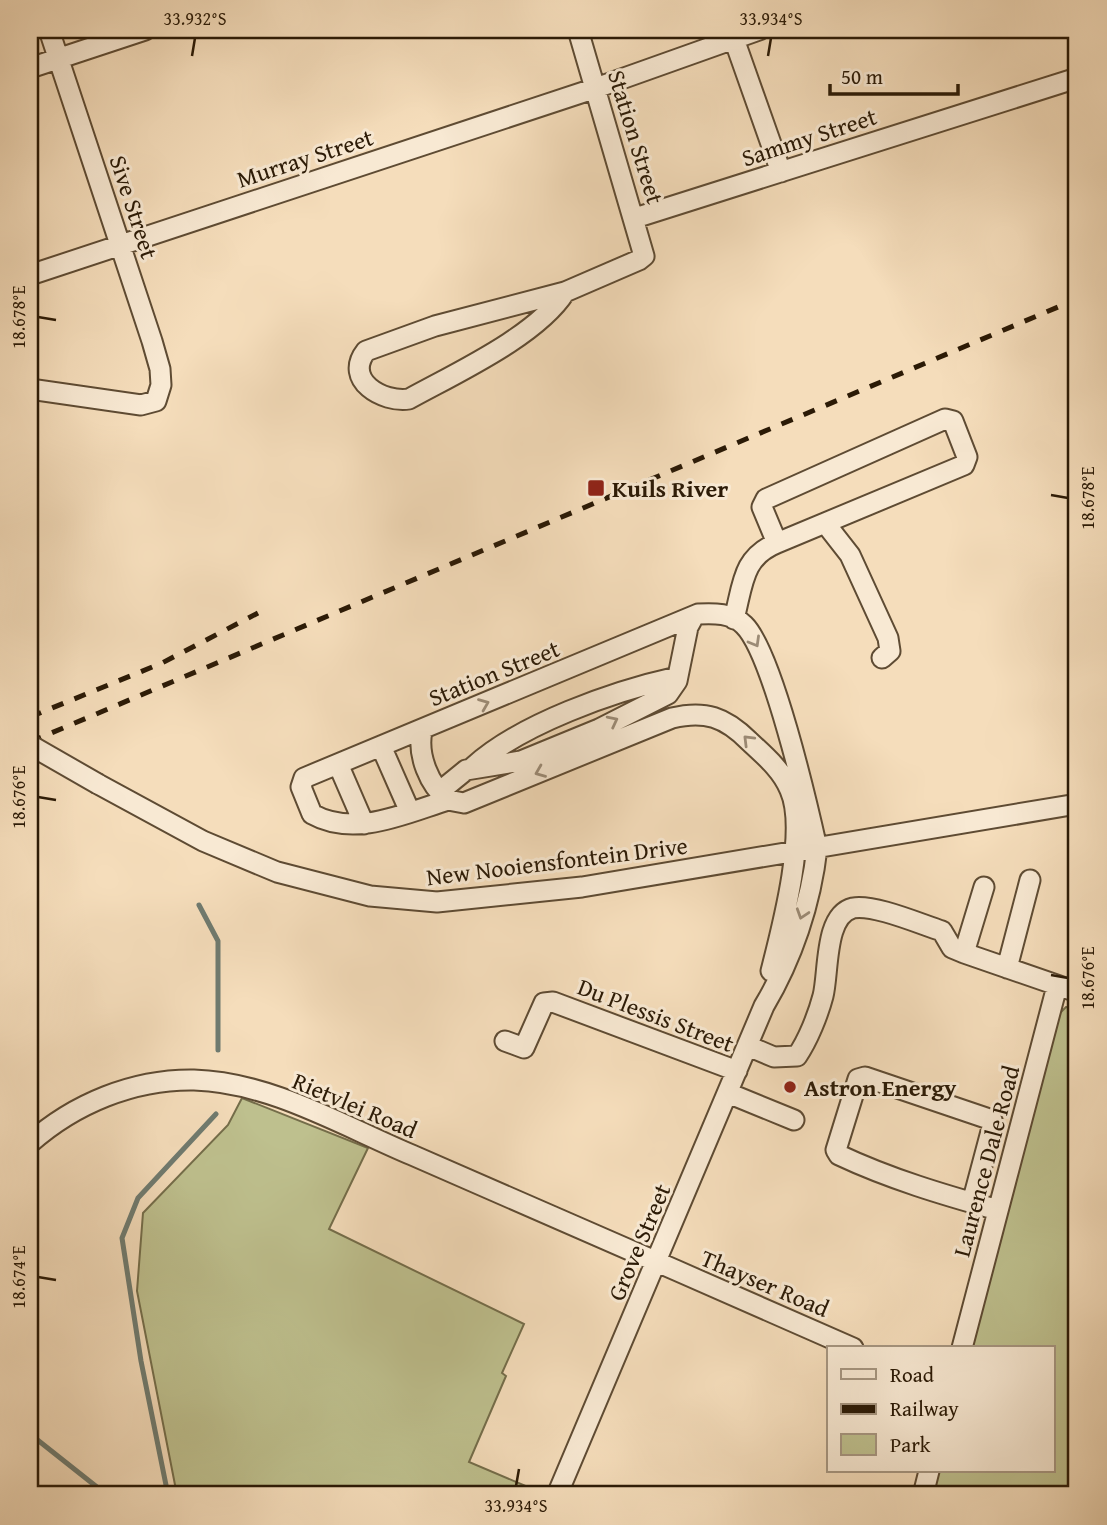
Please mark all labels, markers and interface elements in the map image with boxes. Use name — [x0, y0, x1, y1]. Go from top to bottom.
text: 33.932°S — [164, 5, 227, 32]
text: 33.934°S — [740, 5, 803, 32]
scale bar — [830, 52, 958, 96]
text: 50 m — [841, 61, 883, 92]
street label: Station Street — [599, 66, 673, 209]
street label: Sammy Street — [737, 99, 882, 175]
street label: Murray Street — [232, 119, 378, 197]
street label: Sive Street — [101, 151, 167, 264]
text: 18.678°E — [5, 285, 32, 349]
text: 18.678°E — [1074, 466, 1101, 530]
place label: Kuils River — [612, 471, 728, 506]
marker: Kuils River — [586, 478, 606, 498]
street label: Station Street — [423, 631, 565, 715]
one-way arrow — [747, 634, 760, 647]
one-way arrow — [477, 698, 489, 712]
one-way arrow — [606, 716, 618, 730]
one-way arrow — [743, 735, 756, 748]
one-way arrow — [535, 764, 547, 778]
text: 18.676°E — [5, 765, 32, 829]
street label: New Nooiensfontein Drive — [424, 828, 690, 894]
one-way arrow — [796, 908, 811, 920]
text: 18.676°E — [1074, 946, 1101, 1010]
street label: Du Plessis Street — [573, 969, 740, 1061]
street label: Laurence Dale Road — [944, 1061, 1028, 1261]
street label: Rietvlei Road — [287, 1063, 423, 1147]
place label: Astron Energy — [804, 1070, 957, 1105]
marker: Astron Energy — [782, 1079, 798, 1095]
street label: Grove Street — [599, 1178, 680, 1306]
street label: Thayser Road — [695, 1240, 835, 1326]
text: 18.674°E — [5, 1245, 32, 1309]
legend — [827, 1346, 1054, 1472]
text: Road — [890, 1359, 935, 1390]
text: Railway — [890, 1393, 959, 1424]
text: Park — [890, 1429, 931, 1460]
text: 33.934°S — [485, 1492, 548, 1519]

